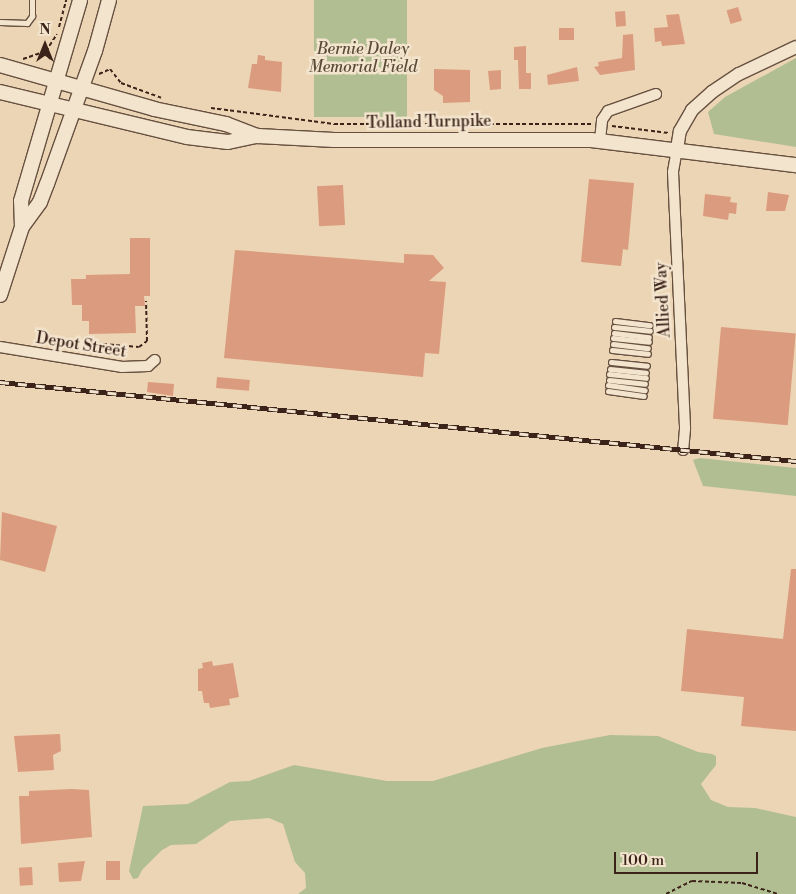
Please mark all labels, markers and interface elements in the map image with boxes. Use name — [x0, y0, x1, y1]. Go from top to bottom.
north arrow — [20, 20, 70, 70]
text: N — [39, 21, 51, 39]
park label: Bernie Daley Memorial Field — [309, 39, 417, 77]
street label: Tolland Turnpike — [366, 111, 492, 133]
street label: Allied Way — [651, 262, 675, 338]
street label: Depot Street — [35, 328, 127, 362]
scale bar — [616, 842, 760, 874]
text: 100 m — [622, 851, 664, 870]

